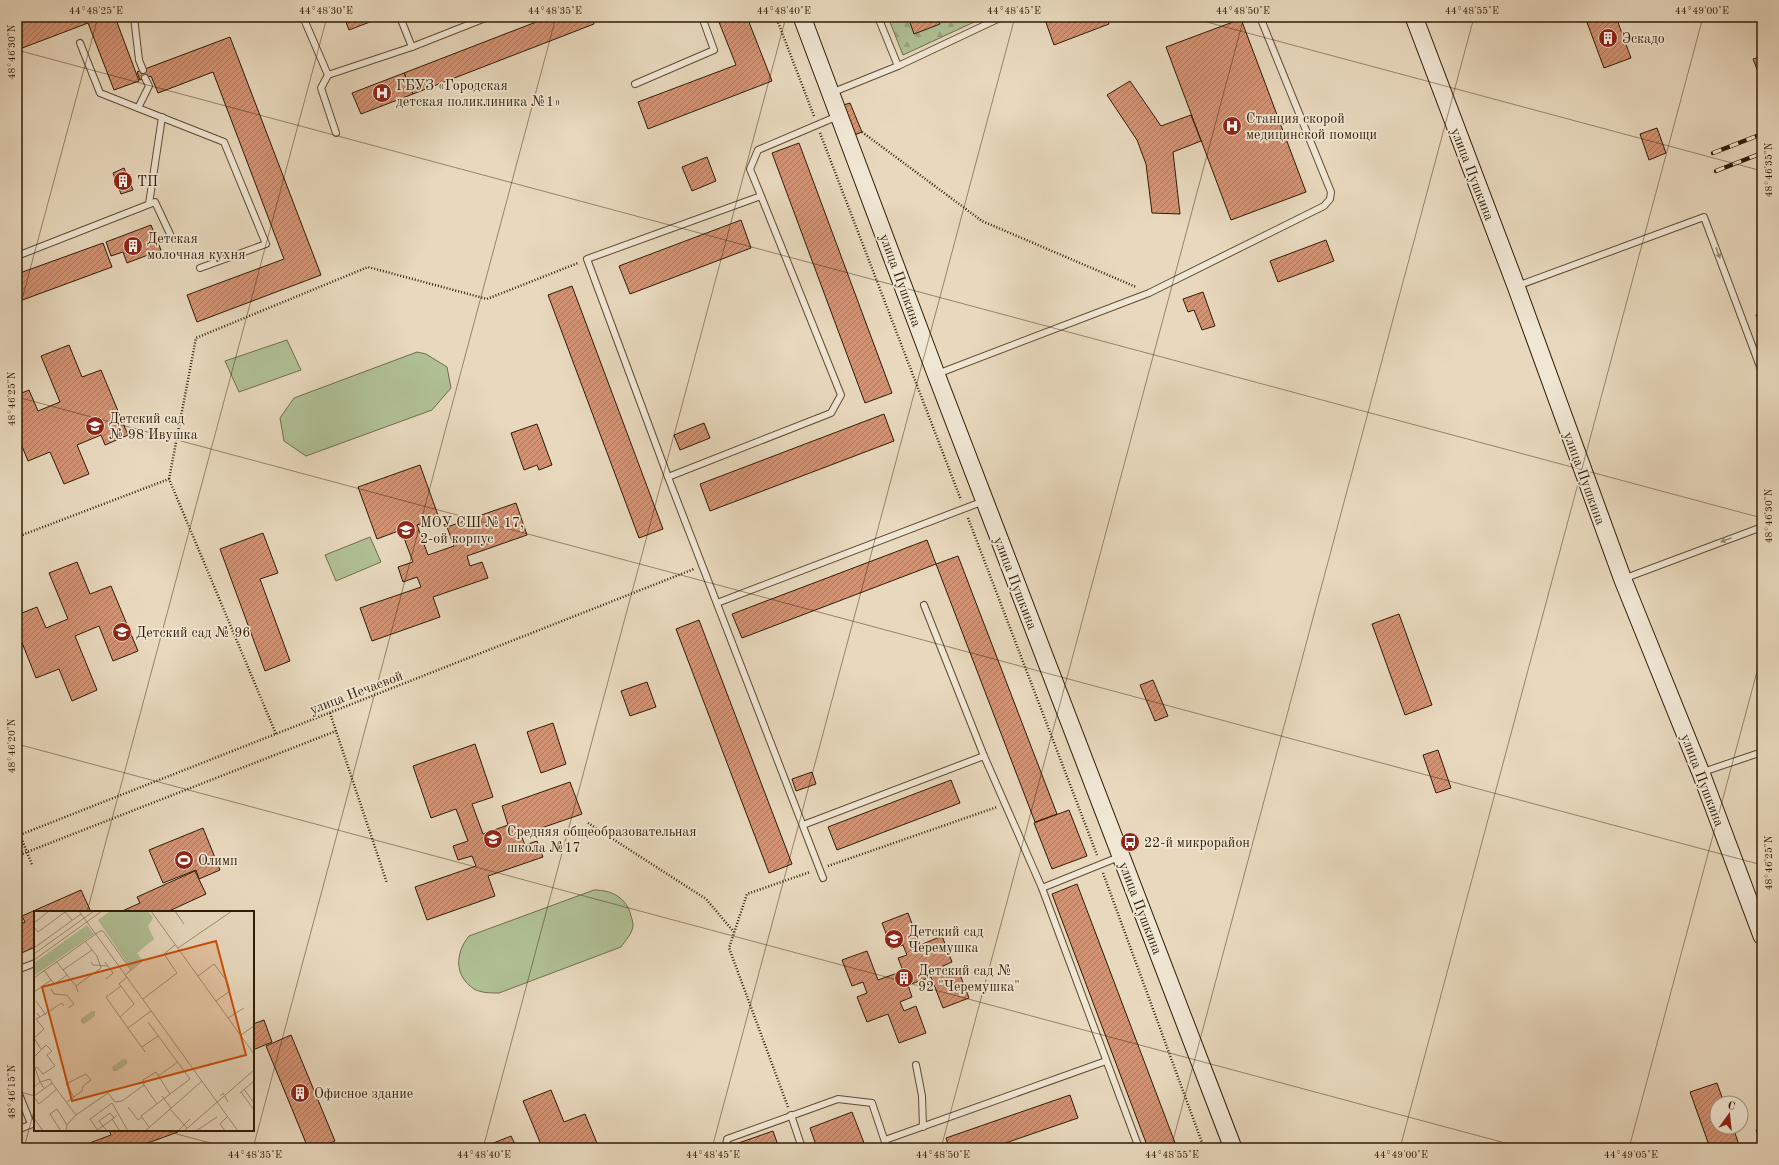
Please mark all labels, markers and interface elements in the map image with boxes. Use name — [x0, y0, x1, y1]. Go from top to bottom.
text: 44°48'25"E — [69, 6, 123, 16]
text: 44°48'30"E — [299, 6, 353, 16]
text: 44°48'35"E — [528, 6, 582, 16]
text: 44°48'40"E — [757, 6, 811, 16]
text: 44°48'45"E — [987, 6, 1041, 16]
text: 44°48'50"E — [1216, 6, 1270, 16]
text: 44°48'55"E — [1445, 6, 1499, 16]
text: 44°49'00"E — [1675, 6, 1729, 16]
text: 48°46'30"N — [7, 24, 17, 79]
building icon: Эскадо — [1597, 27, 1619, 49]
place label: Эскадо — [1622, 32, 1665, 46]
place label: ГБУЗ «Городская детская поликлиника №1» — [396, 79, 561, 109]
hospital icon: ГБУЗ «Городская детская поликлиника №1» — [371, 82, 393, 104]
place label: Станция скорой медицинской помощи — [1246, 112, 1377, 142]
hospital icon: Станция скорой медицинской помощи — [1221, 115, 1243, 137]
street label: улица Пушкина — [1448, 126, 1496, 223]
text: 48°46'35"N — [1764, 142, 1774, 197]
building icon: ТП — [112, 170, 134, 192]
place label: ТП — [137, 175, 158, 189]
place label: Детская молочная кухня — [147, 232, 245, 262]
street label: улица Пушкина — [877, 232, 923, 329]
building icon: Детская молочная кухня — [122, 235, 144, 257]
one-way arrow — [1715, 248, 1721, 260]
text: 48°46'25"N — [7, 371, 17, 426]
place label: Детский сад № 98 Ивушка — [109, 412, 198, 442]
school or university icon: Детский сад № 98 Ивушка — [84, 415, 106, 437]
street label: улица Пушкина — [1561, 430, 1607, 527]
text: 48°46'30"N — [1764, 488, 1774, 543]
place label: МОУ СШ № 17, 2-ой корпус — [420, 516, 524, 546]
school or university icon: МОУ СШ № 17, 2-ой корпус — [395, 519, 417, 541]
street label: улица Пушкина — [991, 535, 1039, 632]
one-way arrow — [1719, 538, 1731, 544]
school or university icon: Детский сад № 96 — [111, 621, 133, 643]
place label: Детский сад № 96 — [136, 626, 250, 640]
street label: улица Нечаевой — [308, 669, 405, 717]
text: 48°46'20"N — [7, 718, 17, 773]
street label: улица Пушкина — [1678, 732, 1726, 829]
place label: Средняя общеобразовательная школа №17 — [507, 825, 697, 855]
school or university icon: Средняя общеобразовательная школа №17 — [482, 828, 504, 850]
bus stop icon: 22-й микрорайон — [1119, 831, 1141, 853]
text: 48°46'25"N — [1764, 835, 1774, 890]
place label: 22-й микрорайон — [1144, 836, 1250, 850]
sports icon: Олимп — [173, 849, 195, 871]
place label: Олимп — [198, 854, 238, 868]
street label: улица Пушкина — [1116, 860, 1164, 957]
inset map — [34, 911, 254, 1131]
place label: Детский сад Черемушка — [908, 925, 984, 955]
school or university icon: Детский сад Черемушка — [883, 928, 905, 950]
place label: Детский сад № 92 "Черемушка" — [918, 964, 1020, 994]
building icon: Детский сад № 92 "Черемушка" — [893, 967, 915, 989]
text: 48°46'15"N — [7, 1064, 17, 1119]
building icon: Офисное здание — [289, 1082, 311, 1104]
place label: Офисное здание — [314, 1087, 413, 1102]
north arrow — [1709, 1095, 1749, 1135]
text: С — [1726, 1101, 1736, 1113]
text: 44°48'35"E — [228, 1150, 282, 1160]
text: 44°48'40"E — [457, 1150, 511, 1160]
text: 44°48'45"E — [686, 1150, 740, 1160]
text: 44°48'50"E — [916, 1150, 970, 1160]
text: 44°48'55"E — [1145, 1150, 1199, 1160]
text: 44°49'00"E — [1374, 1150, 1428, 1160]
text: 44°49'05"E — [1604, 1150, 1658, 1160]

